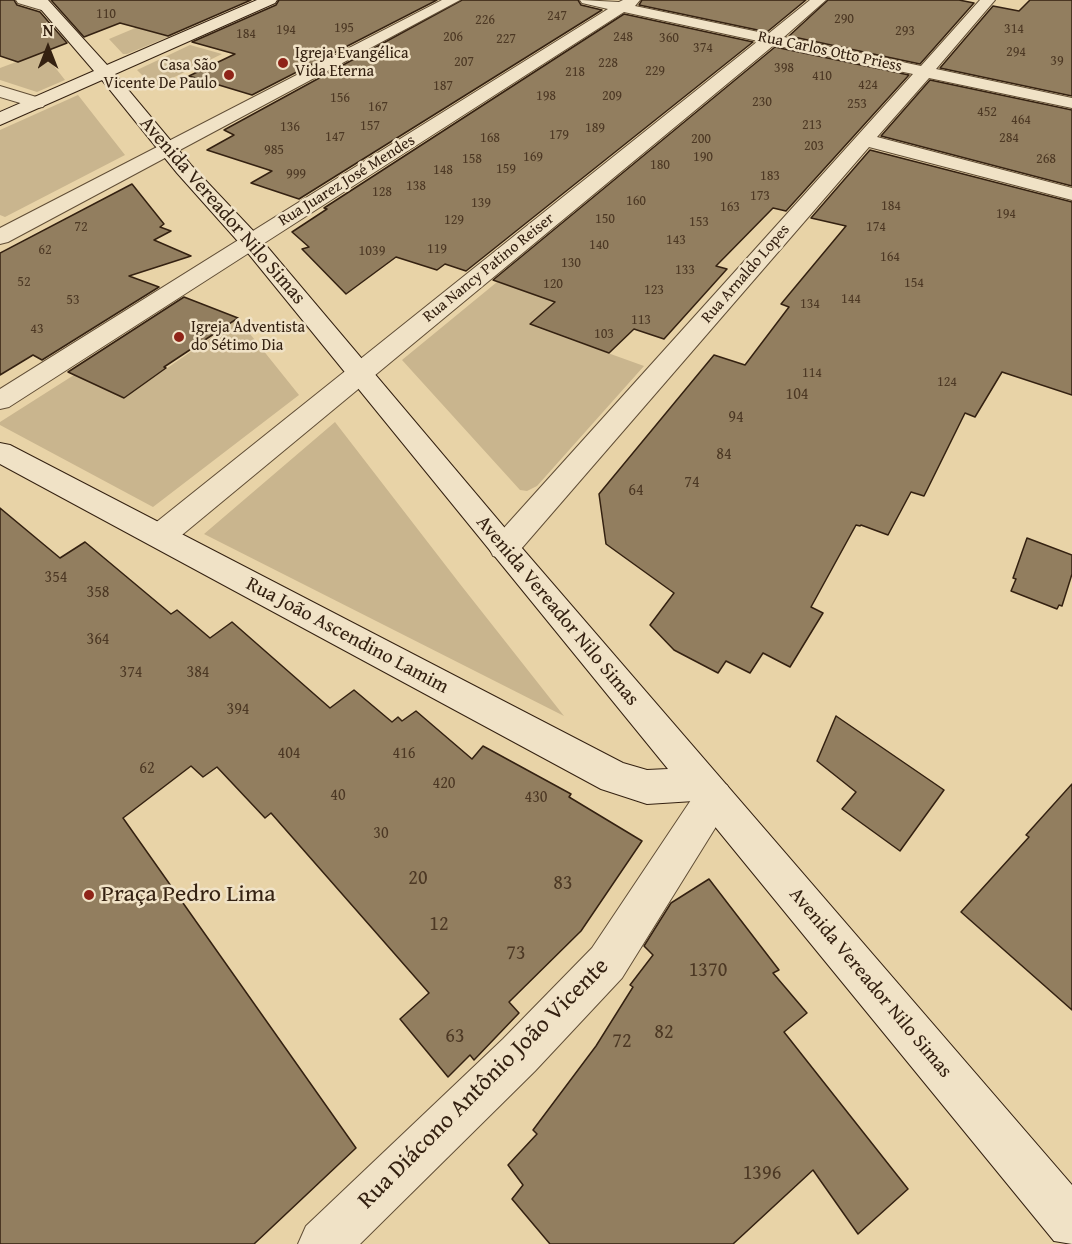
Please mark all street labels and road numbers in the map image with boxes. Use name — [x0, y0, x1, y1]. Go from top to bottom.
street label: Rua Carlos Otto Priess — [756, 27, 904, 77]
street label: Avenida Vereador Nilo Simas — [134, 112, 310, 310]
street label: Rua Juarez José Mendes — [275, 131, 419, 231]
street label: Rua Nancy Patino Reiser — [420, 209, 558, 327]
street label: Rua Arnaldo Lopes — [698, 221, 794, 327]
street label: Avenida Vereador Nilo Simas — [470, 511, 644, 711]
street label: Rua João Ascendino Lamim — [242, 572, 452, 700]
street label: Avenida Vereador Nilo Simas — [783, 883, 957, 1083]
street label: Rua Diácono Antônio João Vicente — [353, 953, 615, 1215]

